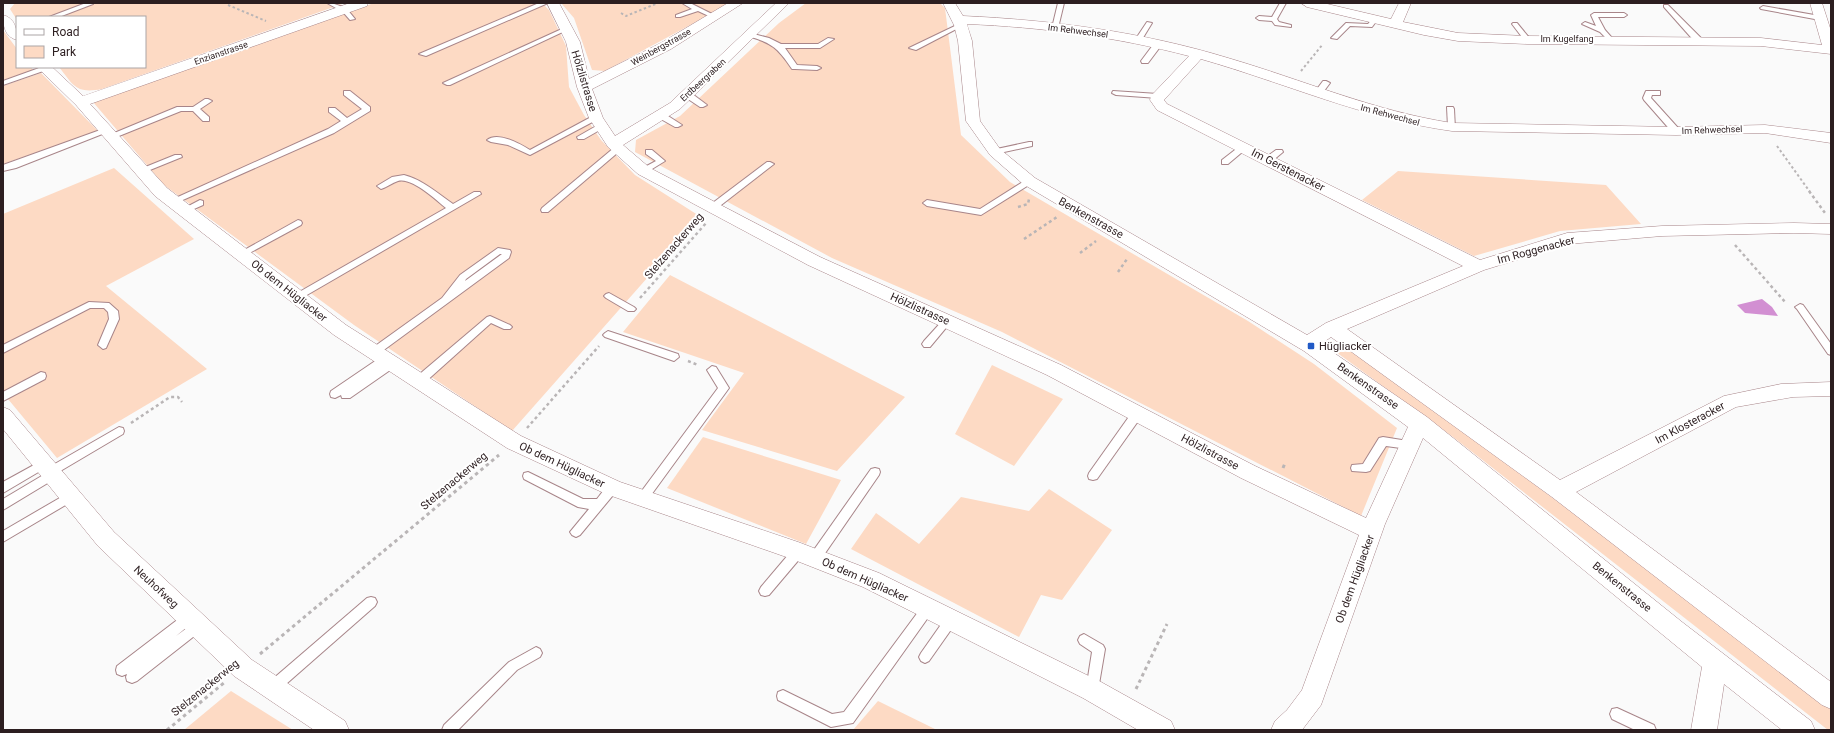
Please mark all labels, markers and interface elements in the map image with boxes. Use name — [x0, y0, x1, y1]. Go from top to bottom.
legend — [16, 16, 146, 68]
street label: Im Rehwechsel — [1047, 22, 1109, 40]
text: Road — [52, 25, 80, 39]
street label: Weinbergstrasse — [629, 26, 693, 68]
street label: Im Kugelfang — [1540, 34, 1594, 44]
street label: Enzianstrasse — [193, 39, 249, 67]
text: Park — [52, 45, 77, 59]
street label: Hölzlistrasse — [568, 49, 600, 113]
street label: Erdbeergraben — [678, 56, 728, 104]
street label: Im Rehwechsel — [1359, 102, 1421, 128]
street label: Im Rehwechsel — [1682, 124, 1742, 136]
street label: Im Gerstenacker — [1249, 146, 1327, 194]
street label: Benkenstrasse — [1056, 195, 1126, 241]
street label: Stelzenackerweg — [642, 210, 706, 282]
street label: Im Roggenacker — [1496, 233, 1576, 267]
street label: Ob dem Hügliacker — [248, 257, 330, 325]
street label: Hölzlistrasse — [888, 290, 952, 328]
place label: Hügliacker — [1319, 340, 1371, 353]
marker: Hügliacker — [1306, 341, 1316, 351]
street label: Benkenstrasse — [1335, 360, 1401, 412]
street label: Im Klosteracker — [1653, 399, 1727, 447]
street label: Hölzlistrasse — [1179, 431, 1241, 473]
street label: Ob dem Hügliacker — [517, 439, 607, 491]
street label: Stelzenackerweg — [418, 449, 490, 513]
street label: Ob dem Hügliacker — [1333, 533, 1377, 625]
street label: Ob dem Hügliacker — [820, 555, 910, 605]
street label: Benkenstrasse — [1590, 559, 1654, 615]
street label: Neuhofweg — [131, 563, 181, 611]
street label: Stelzenackerweg — [169, 657, 241, 719]

